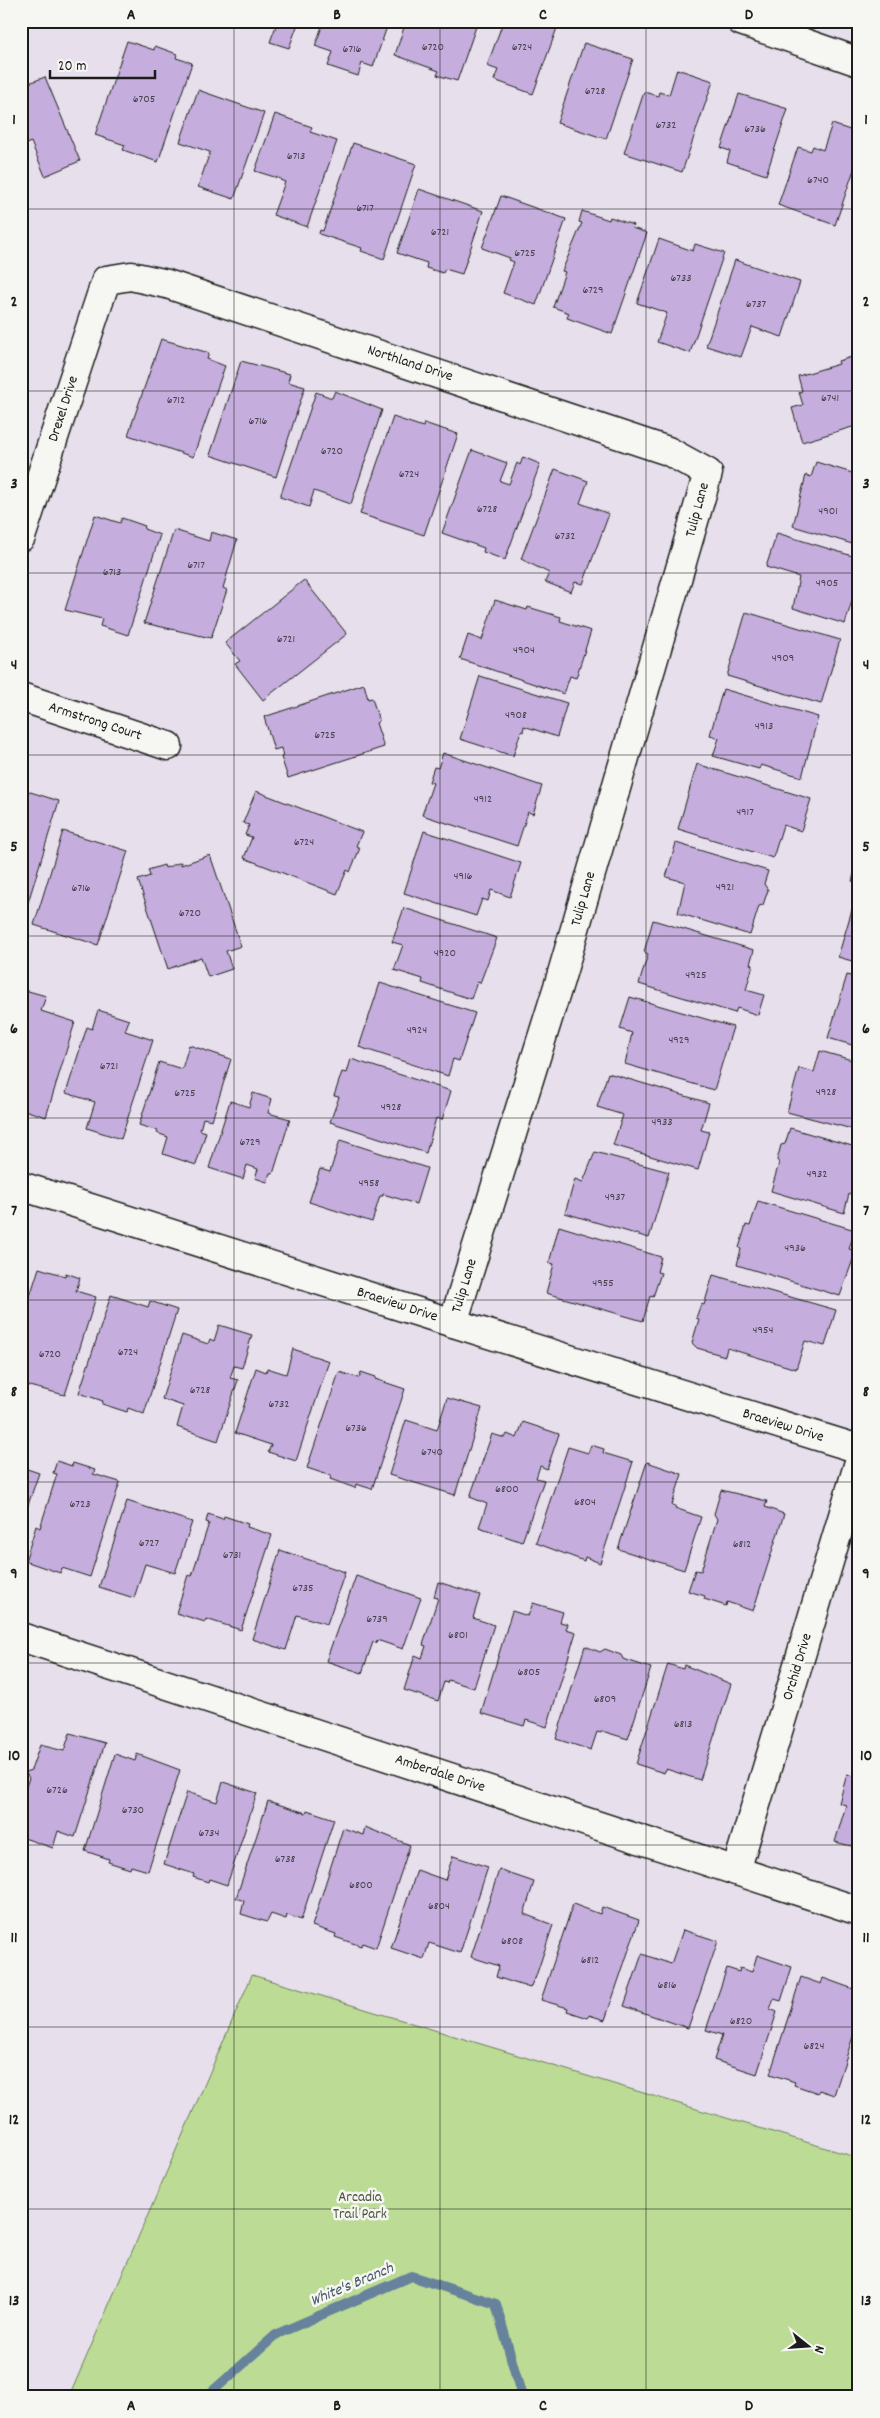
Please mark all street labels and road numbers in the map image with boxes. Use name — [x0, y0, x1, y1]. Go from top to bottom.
street label: Northland Drive — [364, 340, 456, 388]
street label: Drexel Drive — [43, 373, 85, 445]
street label: Tulip Lane — [680, 480, 716, 540]
street label: Armstrong Court — [46, 697, 145, 748]
street label: Tulip Lane — [566, 869, 602, 929]
street label: Tulip Lane — [446, 1256, 484, 1316]
street label: Braeview Drive — [354, 1282, 441, 1329]
street label: Braeview Drive — [740, 1403, 827, 1449]
street label: Orchid Drive — [777, 1630, 819, 1703]
street label: Amberdale Drive — [392, 1749, 488, 1799]

